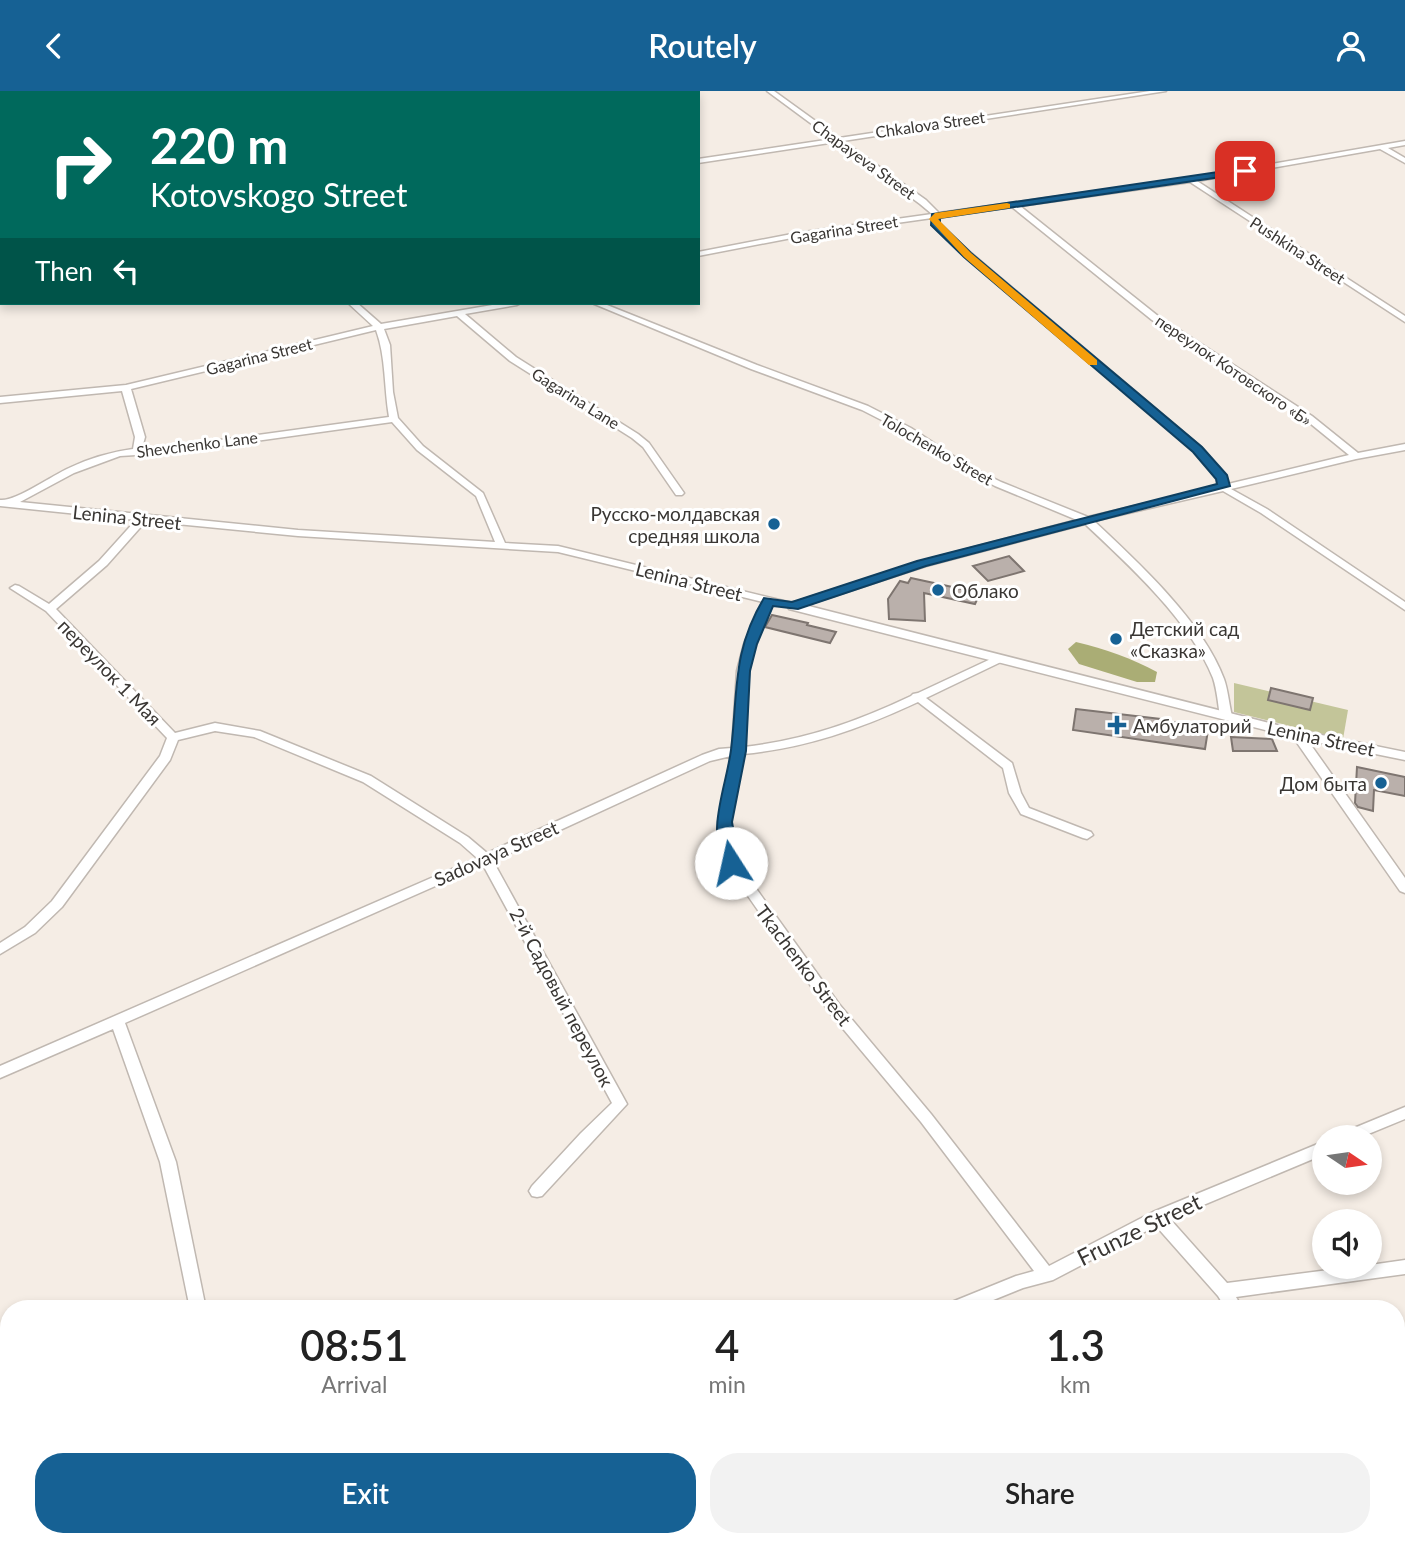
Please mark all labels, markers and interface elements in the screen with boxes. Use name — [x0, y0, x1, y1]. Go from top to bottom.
text: Routely — [648, 26, 757, 65]
icon: back — [35, 27, 73, 65]
icon: person — [1332, 27, 1370, 65]
street label: Chkalova Street — [874, 107, 986, 141]
street label: Chapayeva Street — [809, 115, 919, 203]
text: 220 m — [150, 116, 288, 174]
icon: right — [35, 119, 126, 210]
pin — [1215, 141, 1275, 201]
icon: arrive — [1226, 152, 1264, 190]
text: Kotovskogo Street — [150, 175, 407, 214]
street label: Gagarina Street — [789, 211, 899, 247]
street label: Pushkina Street — [1247, 212, 1349, 288]
icon: left — [107, 252, 145, 290]
text: Then — [35, 255, 93, 287]
street label: переулок Котовского «Б» — [1152, 311, 1316, 429]
street label: Gagarina Street — [204, 334, 314, 378]
street label: Gagarina Lane — [529, 363, 623, 433]
street label: Tolochenko Street — [878, 409, 997, 489]
street label: Shevchenko Lane — [135, 427, 259, 461]
street label: Lenina Street — [71, 500, 183, 534]
place label: Русско-молдавская средняя школа — [590, 502, 760, 547]
marker: Русско-молдавская средняя школа — [766, 516, 782, 532]
street label: Lenina Street — [633, 557, 745, 605]
place label: Облако — [952, 579, 1019, 602]
marker: Облако — [930, 582, 946, 598]
street label: переулок 1 Мая — [54, 614, 166, 730]
place label: Детский сад «Сказка» — [1130, 617, 1240, 662]
marker: Детский сад «Сказка» — [1108, 631, 1124, 647]
place label: Амбулаторий — [1133, 714, 1252, 737]
marker: Амбулаторий — [1107, 715, 1127, 735]
street label: Lenina Street — [1265, 715, 1377, 761]
place label: Дом быта — [1280, 772, 1367, 795]
marker: Дом быта — [1373, 775, 1389, 791]
street label: Sadovaya Street — [430, 815, 562, 891]
position arrow — [694, 826, 768, 900]
street label: Tkachenko Street — [751, 900, 857, 1030]
street label: 2-й Садовый переулок — [505, 904, 619, 1090]
north arrow — [1312, 1125, 1382, 1195]
map controls — [1312, 1125, 1382, 1279]
street label: Frunze Street — [1072, 1187, 1206, 1271]
button: sound — [1312, 1209, 1382, 1279]
text: 08:51 — [300, 1320, 408, 1370]
text: 4 — [715, 1320, 739, 1370]
text: 1.3 — [1046, 1320, 1105, 1370]
text: Arrival — [321, 1370, 387, 1398]
text: min — [709, 1370, 746, 1398]
text: km — [1060, 1370, 1091, 1398]
button: Exit — [35, 1453, 696, 1533]
button: Share — [710, 1453, 1370, 1533]

